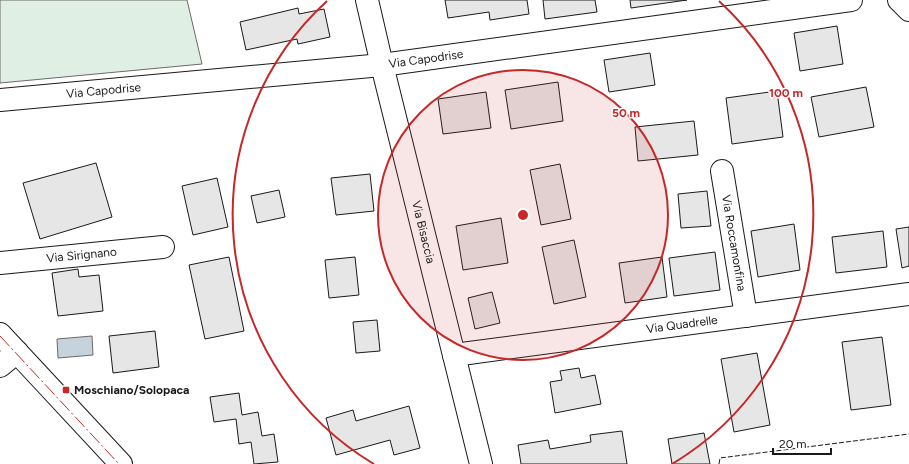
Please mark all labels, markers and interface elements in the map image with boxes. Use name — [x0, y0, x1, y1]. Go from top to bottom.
street label: Via Capodrise — [388, 47, 465, 71]
street label: Via Capodrise — [66, 80, 142, 101]
text: 100 m — [769, 86, 803, 100]
text: 50 m — [612, 106, 640, 120]
street label: Via Roccamonfina — [719, 194, 749, 292]
street label: Via Bisaccia — [409, 199, 438, 265]
centre of rings — [516, 208, 530, 222]
street label: Via Sirignano — [46, 245, 118, 265]
street label: Via Quadrelle — [645, 313, 719, 336]
place label: Moschiano/Solopaca — [74, 383, 190, 397]
marker: Moschiano/Solopaca — [61, 385, 71, 395]
scale bar — [773, 430, 831, 456]
text: 20 m — [779, 437, 807, 451]

